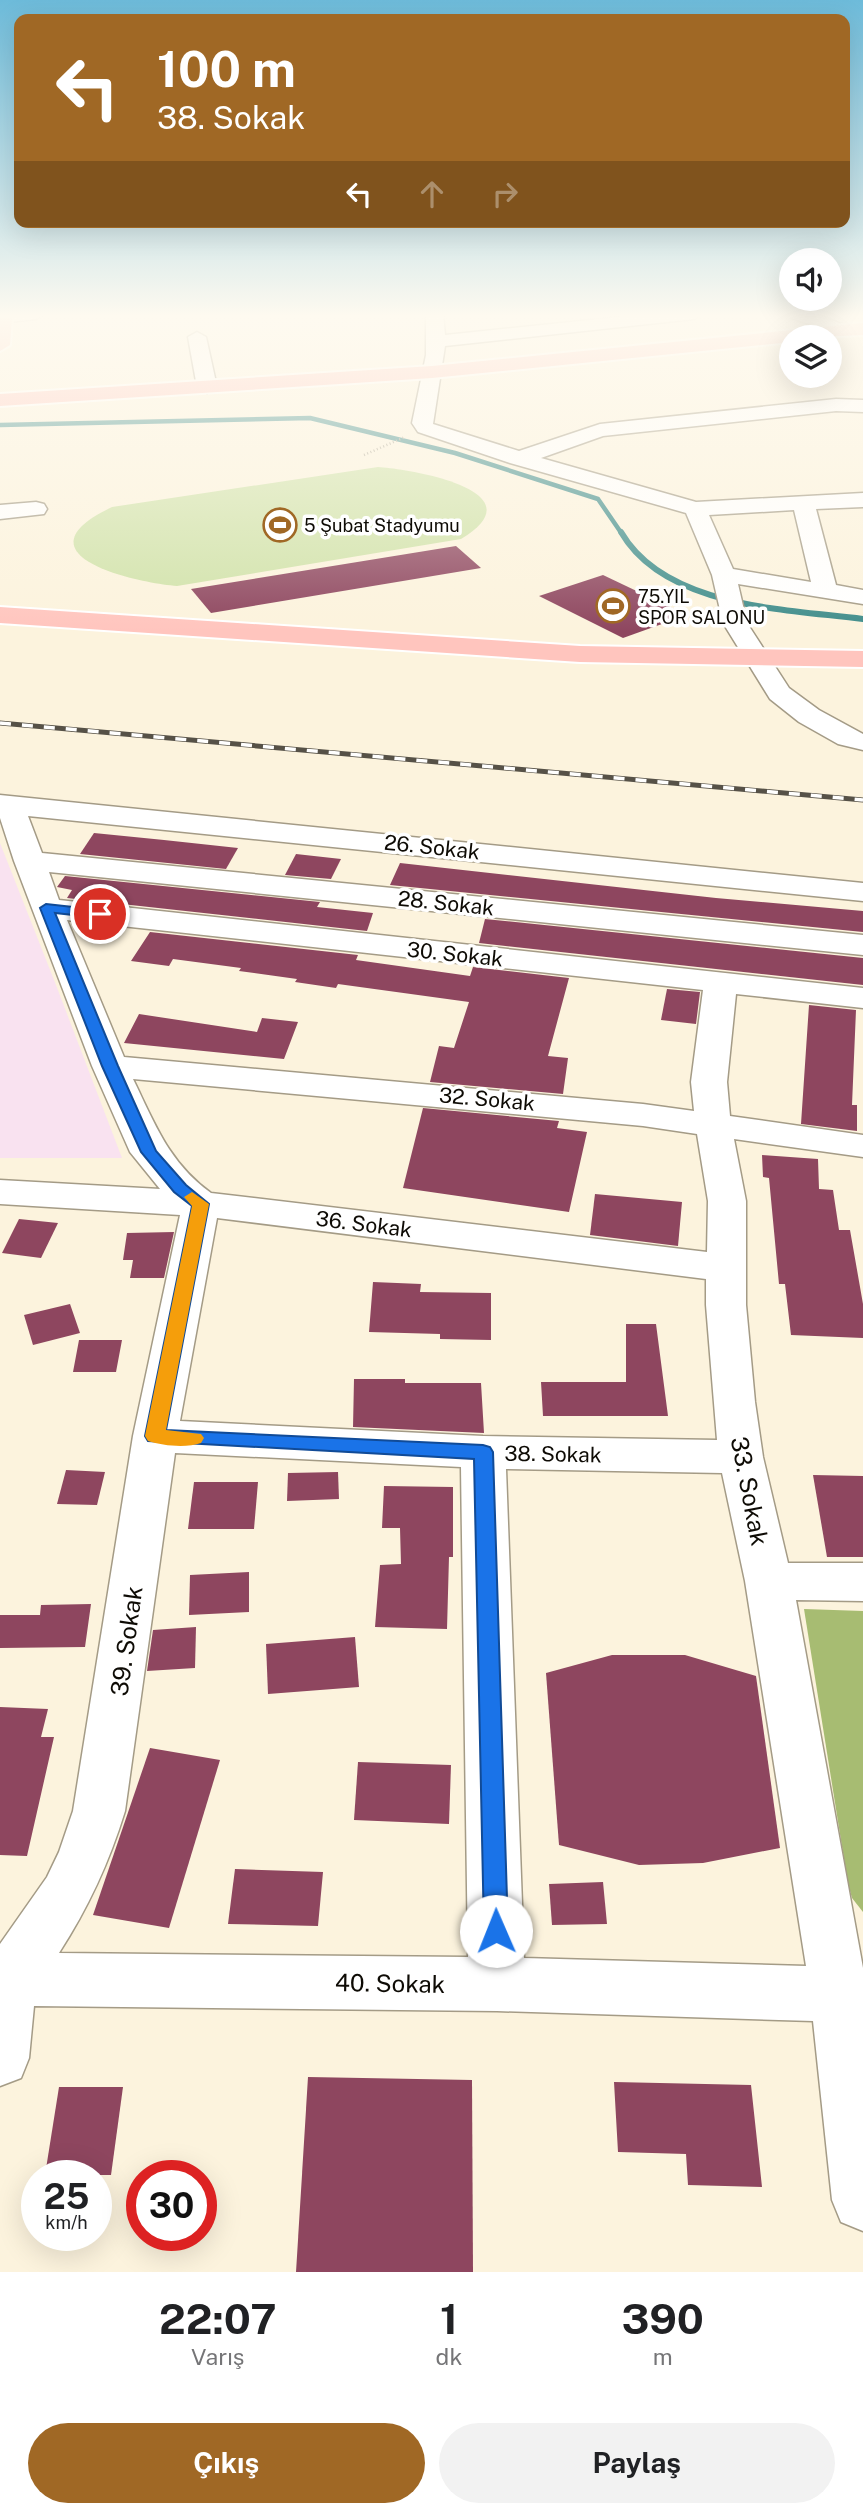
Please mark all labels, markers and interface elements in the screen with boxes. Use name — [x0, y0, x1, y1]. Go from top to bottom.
text: 100 m — [157, 40, 296, 98]
icon: left — [42, 42, 133, 133]
text: 38. Sokak — [157, 99, 305, 136]
icon: left — [340, 175, 378, 213]
icon: ahead — [413, 175, 451, 213]
icon: right — [486, 175, 524, 213]
map controls — [779, 248, 842, 388]
button: sound — [779, 248, 842, 311]
button: layers — [779, 325, 842, 388]
sports icon: 5 Şubat Stadyumu — [261, 506, 299, 544]
place label: 5 Şubat Stadyumu — [304, 515, 460, 536]
place label: 75.YIL SPOR SALONU — [638, 586, 765, 628]
sports icon: 75.YIL SPOR SALONU — [594, 587, 632, 625]
street label: 26. Sokak — [383, 830, 481, 864]
pin — [70, 884, 130, 944]
street label: 28. Sokak — [397, 886, 496, 921]
icon: arrive — [81, 895, 119, 933]
street label: 30. Sokak — [406, 937, 504, 971]
street label: 32. Sokak — [438, 1082, 536, 1116]
street label: 36. Sokak — [314, 1206, 414, 1242]
street label: 33. Sokak — [726, 1434, 774, 1548]
street label: 38. Sokak — [504, 1441, 602, 1467]
street label: 39. Sokak — [104, 1584, 148, 1698]
position arrow — [459, 1894, 533, 1968]
street label: 40. Sokak — [335, 1968, 445, 1998]
speed limit sign: 30 — [126, 2160, 217, 2251]
text: 25 — [44, 2176, 89, 2217]
text: km/h — [45, 2212, 88, 2233]
text: 22:07 — [159, 2294, 276, 2343]
text: 1 — [440, 2294, 458, 2343]
text: 390 — [621, 2294, 704, 2343]
text: Varış — [191, 2343, 244, 2370]
text: dk — [436, 2343, 462, 2370]
text: m — [653, 2343, 673, 2370]
button: Çıkış — [28, 2423, 425, 2503]
button: Paylaş — [439, 2423, 835, 2503]

